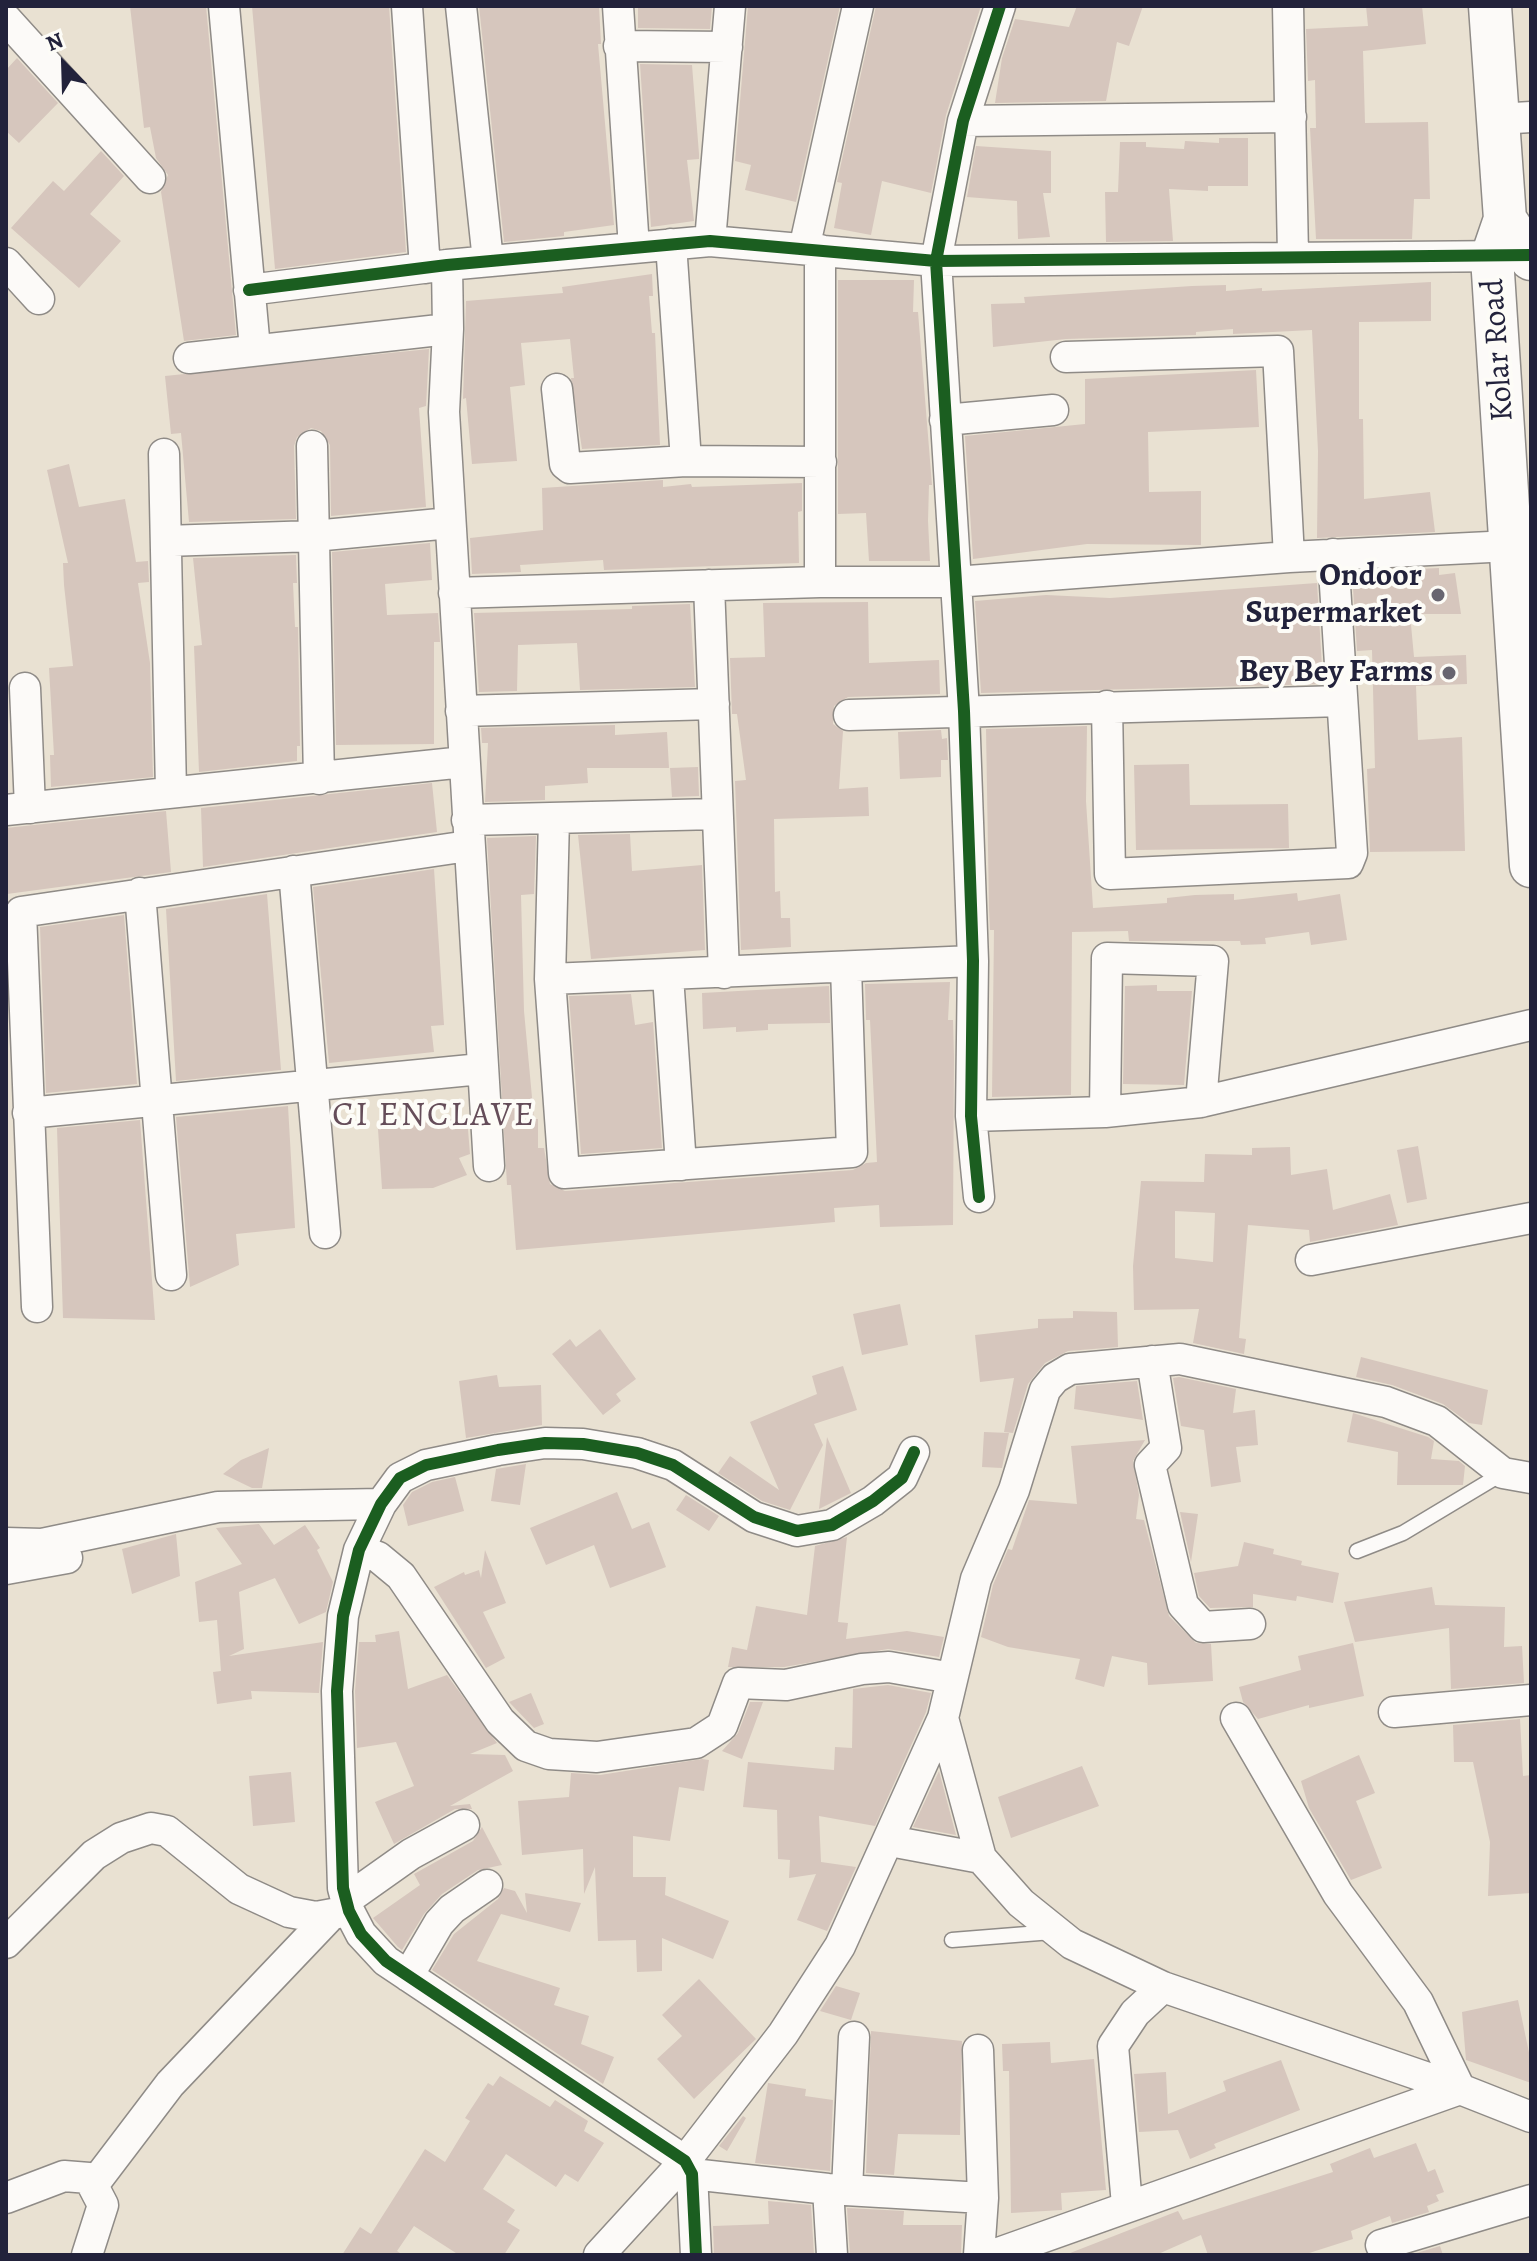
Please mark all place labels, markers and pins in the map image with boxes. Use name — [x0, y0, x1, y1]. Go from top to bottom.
place label: Ondoor Supermarket — [1246, 558, 1422, 633]
marker: Ondoor Supermarket — [1429, 586, 1447, 604]
place label: Bey Bey Farms — [1239, 654, 1433, 692]
marker: Bey Bey Farms — [1440, 664, 1458, 682]

